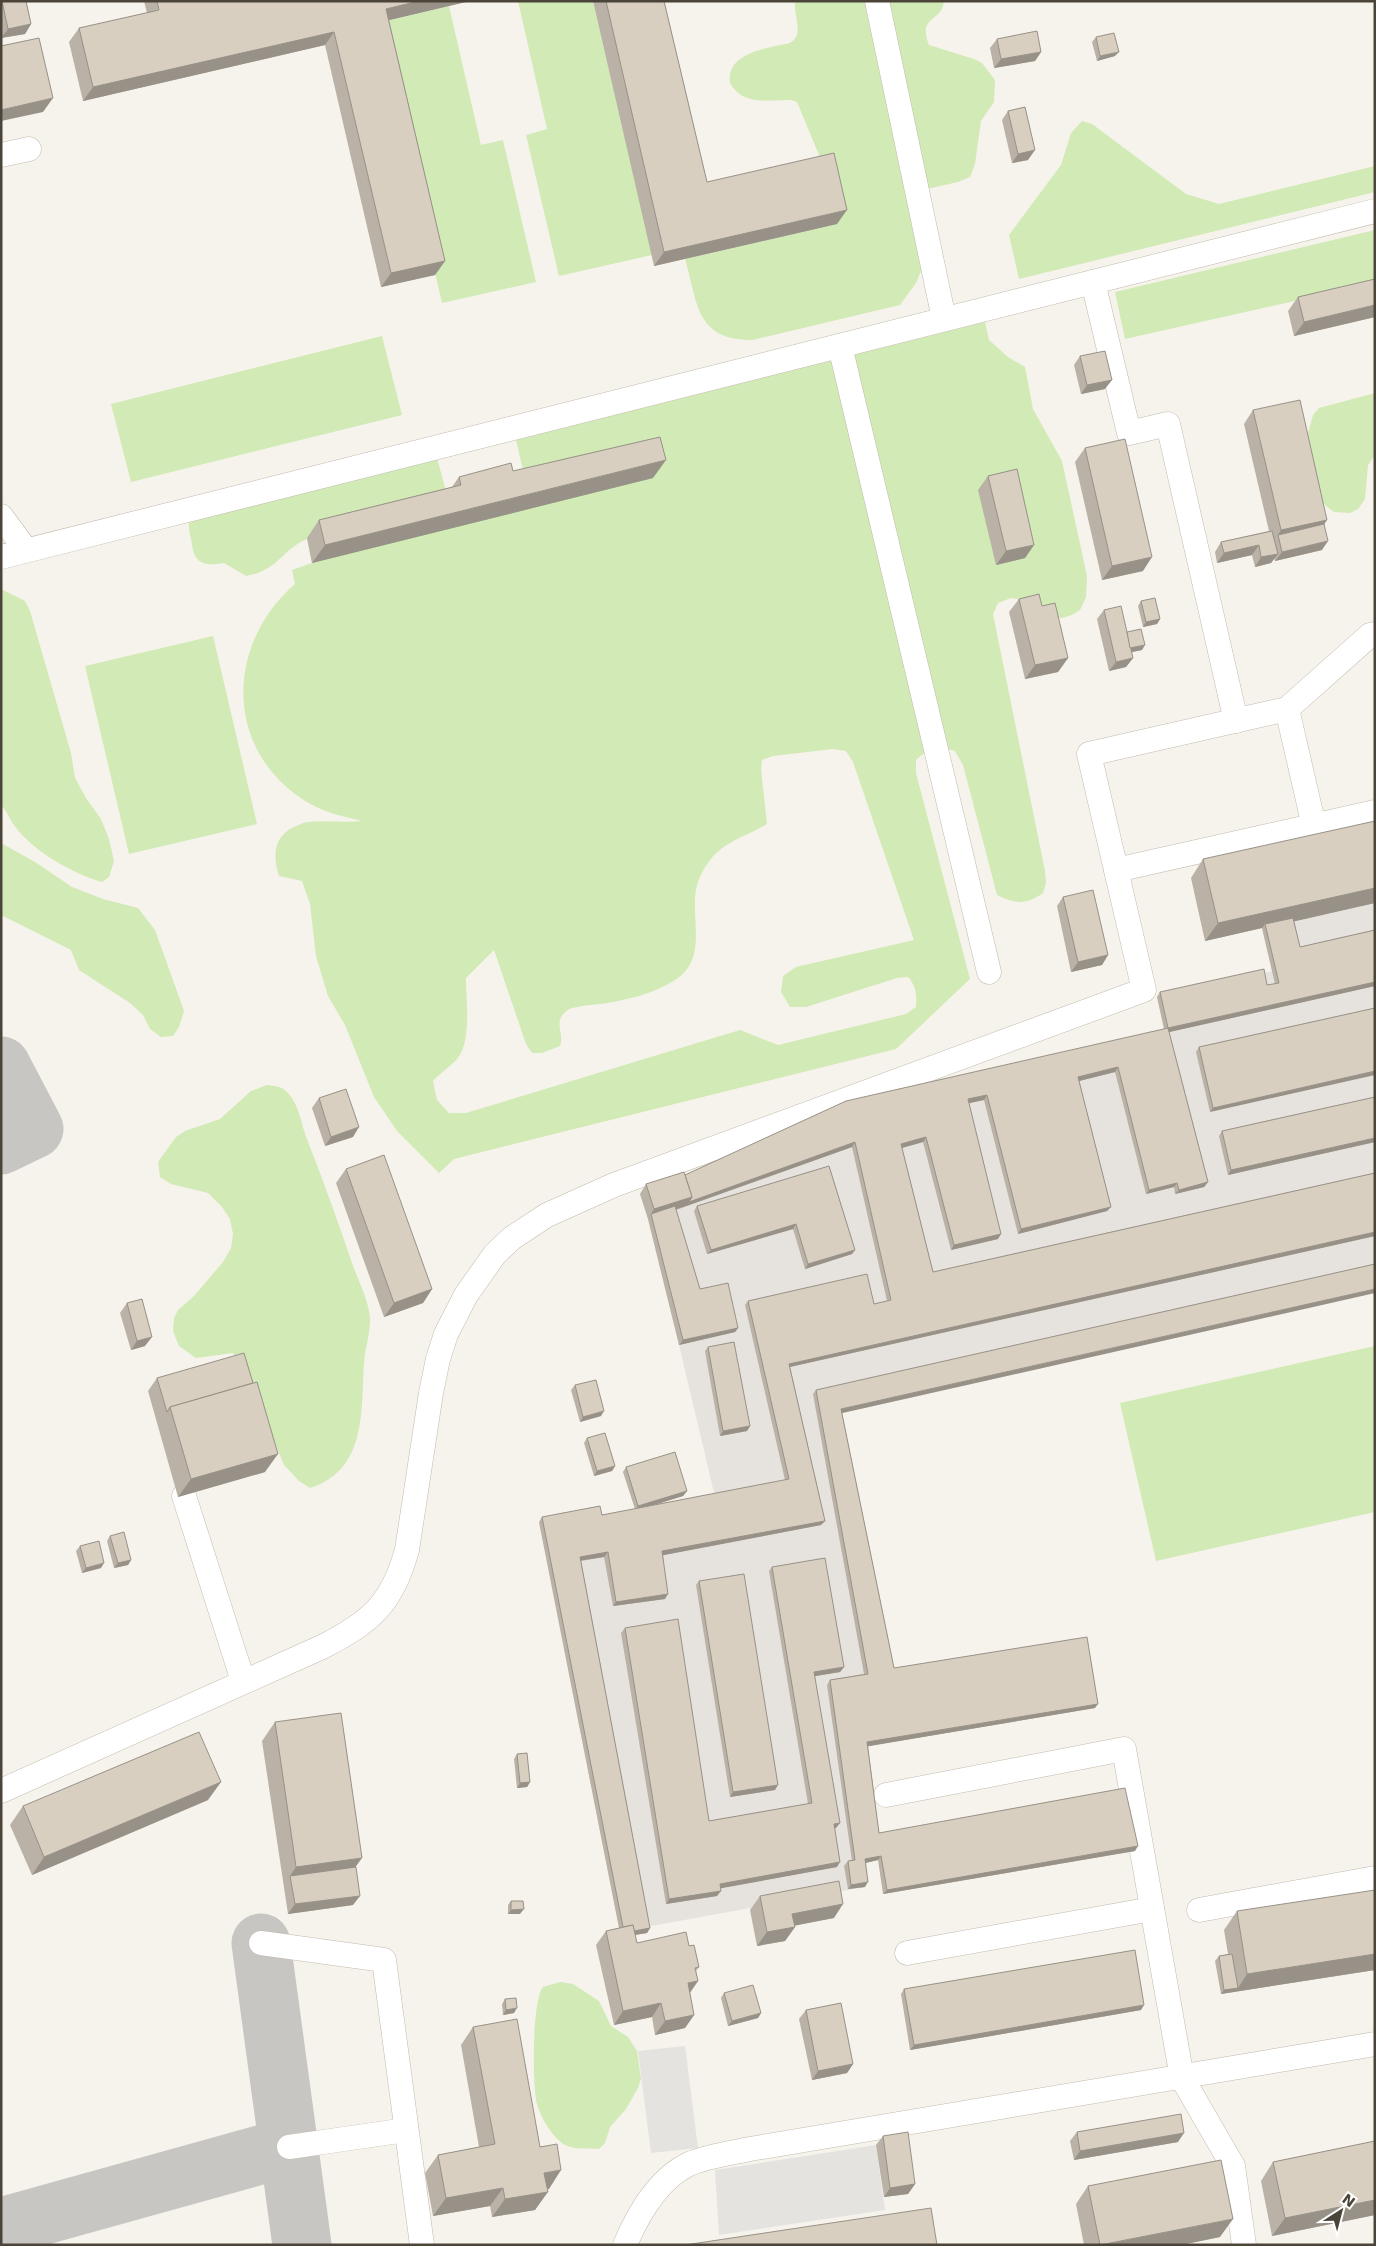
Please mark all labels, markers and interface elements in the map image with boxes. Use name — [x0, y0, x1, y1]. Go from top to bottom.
north arrow — [1316, 2186, 1366, 2236]
text: N — [1339, 2191, 1358, 2210]

